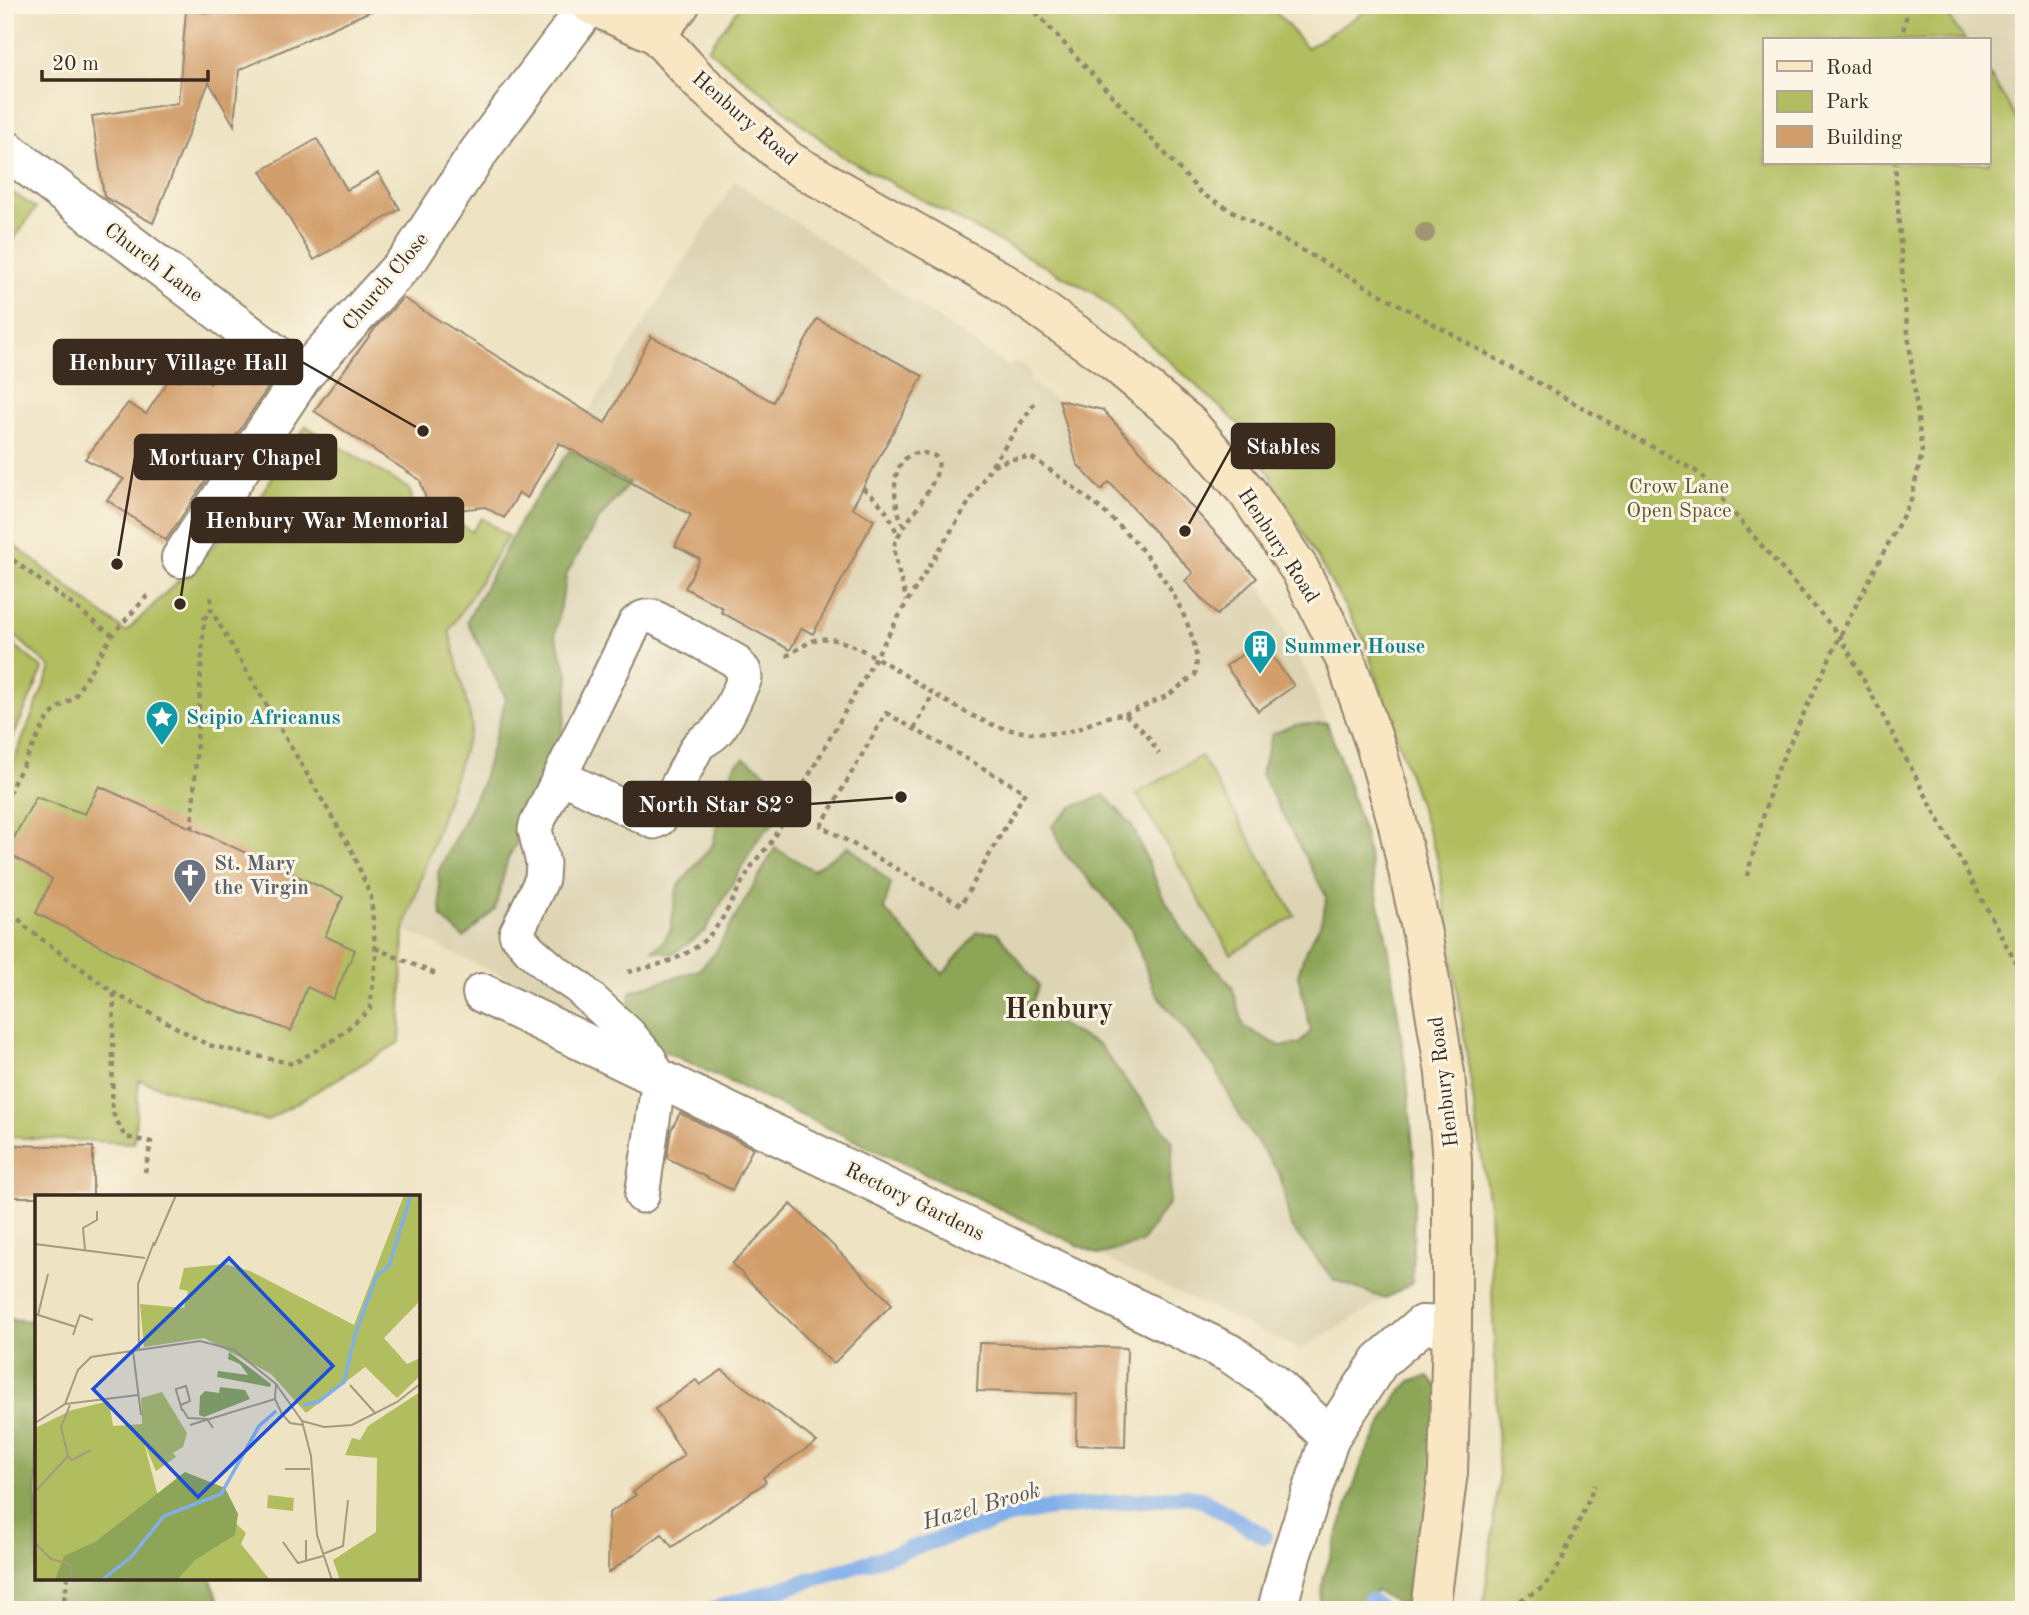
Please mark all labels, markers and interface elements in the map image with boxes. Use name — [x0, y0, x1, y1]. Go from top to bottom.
scale bar — [42, 38, 208, 82]
legend — [1763, 38, 1990, 164]
text: 20 m — [52, 54, 99, 75]
text: Road — [1826, 58, 1873, 79]
street label: Henbury Road — [687, 68, 801, 170]
text: Park — [1826, 92, 1869, 113]
text: Building — [1826, 128, 1903, 149]
street label: Church Lane — [100, 220, 206, 307]
street label: Church Close — [339, 229, 433, 335]
callout: Henbury Village Hall — [54, 340, 302, 384]
text: Henbury Village Hall — [68, 352, 288, 375]
callout: Stables — [1232, 424, 1334, 468]
callout: Mortuary Chapel — [135, 435, 336, 479]
text: Stables — [1246, 436, 1320, 459]
text: Mortuary Chapel — [148, 447, 322, 470]
park label: Crow Lane Open Space — [1626, 477, 1732, 522]
street label: Henbury Road — [1233, 485, 1322, 607]
callout: Henbury War Memorial — [192, 498, 463, 542]
text: Henbury War Memorial — [205, 510, 449, 533]
building icon: Summer House — [1241, 627, 1279, 676]
place label: Summer House — [1284, 637, 1425, 658]
place icon: Scipio Africanus — [143, 698, 181, 747]
place label: Scipio Africanus — [186, 708, 340, 729]
callout: North Star 82° — [624, 782, 810, 826]
text: North Star 82° — [638, 794, 796, 817]
place label: St. Mary the Virgin — [214, 854, 309, 899]
church icon: St. Mary the Virgin — [171, 856, 209, 905]
district label: Henbury — [1005, 997, 1113, 1025]
street label: Henbury Road — [1426, 1015, 1463, 1149]
street label: Rectory Gardens — [841, 1160, 987, 1245]
inset map — [35, 1195, 420, 1580]
water label: Hazel Brook — [919, 1479, 1043, 1535]

